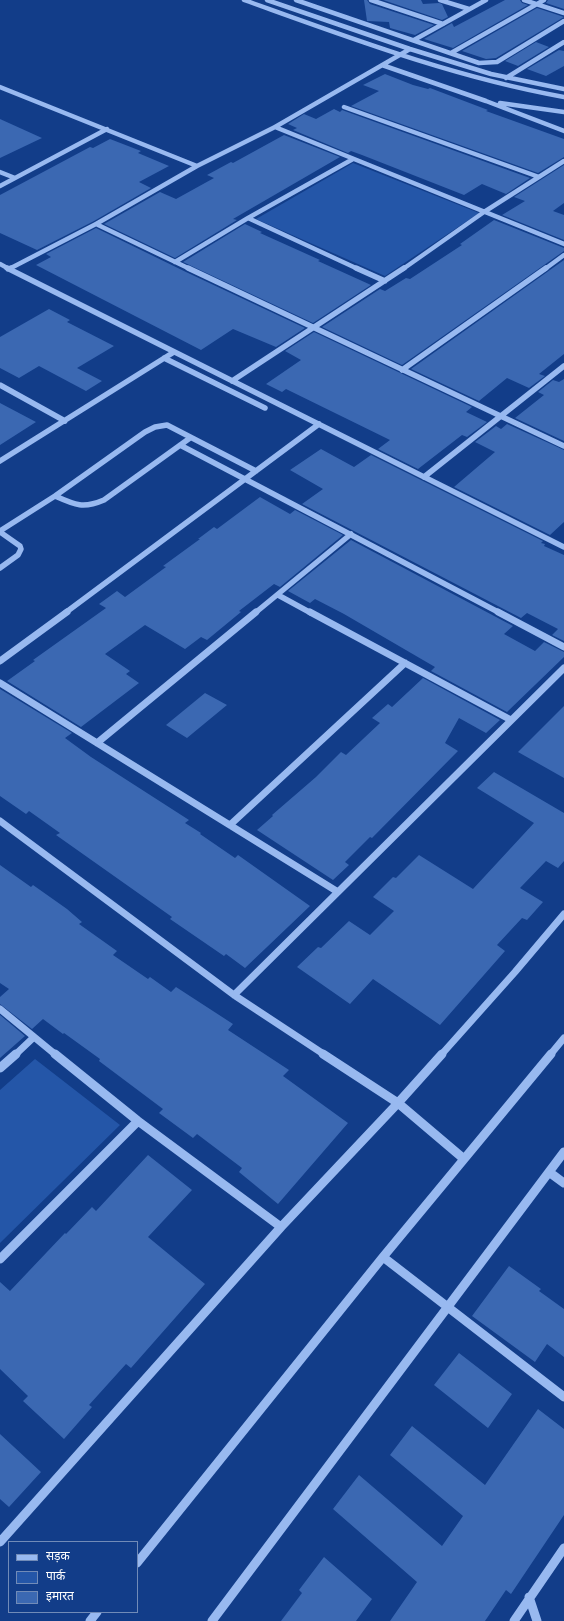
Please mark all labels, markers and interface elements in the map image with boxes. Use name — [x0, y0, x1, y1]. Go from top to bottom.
legend — [8, 1541, 138, 1613]
text: सड़क — [46, 1549, 70, 1563]
text: पार्क — [46, 1569, 65, 1583]
text: इमारत — [46, 1589, 74, 1603]

